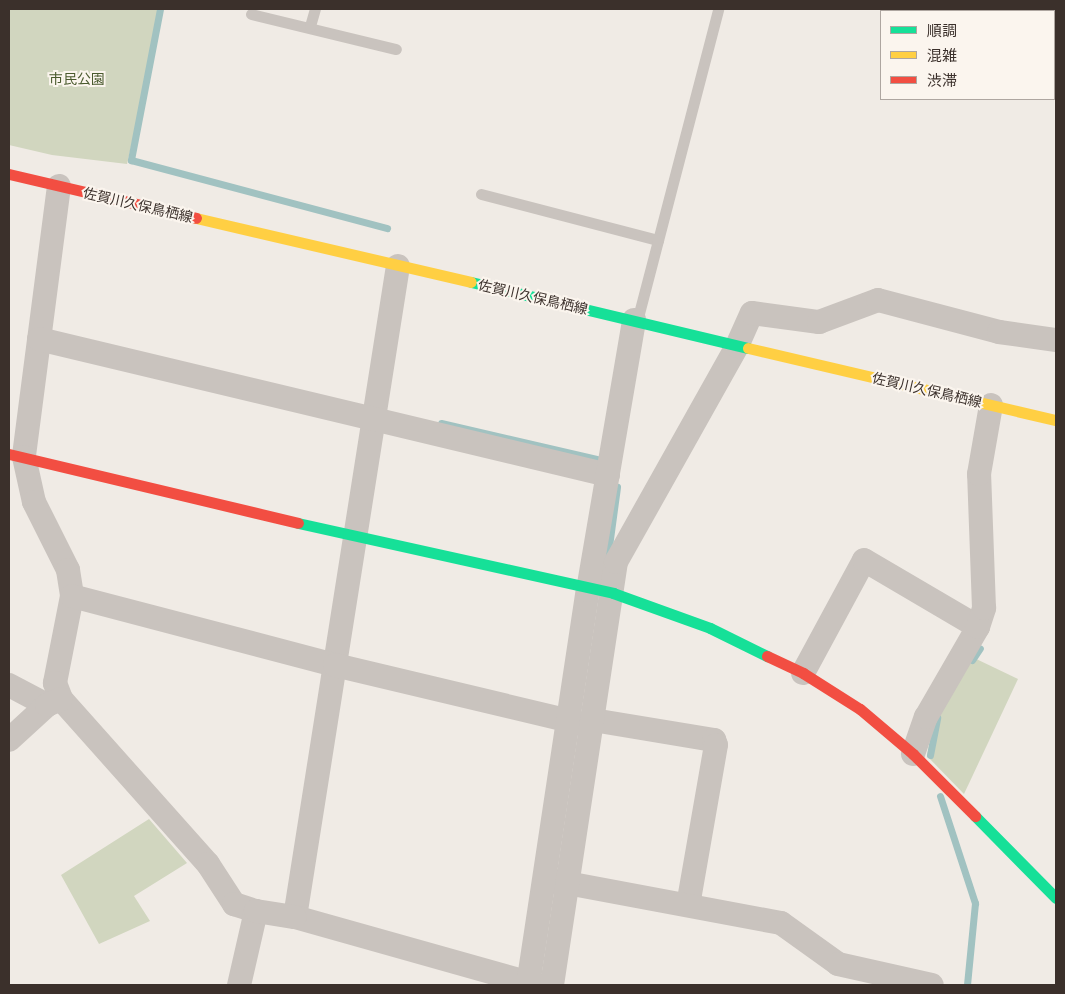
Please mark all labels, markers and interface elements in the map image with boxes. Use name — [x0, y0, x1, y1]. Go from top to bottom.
legend — [880, 10, 1055, 100]
text: 順調 — [927, 22, 957, 39]
text: 混雑 — [927, 47, 957, 64]
park label: 市民公園 — [49, 71, 105, 87]
text: 渋滞 — [927, 72, 957, 89]
street label: 佐賀川久保鳥栖線 — [82, 184, 194, 226]
street label: 佐賀川久保鳥栖線 — [477, 276, 589, 318]
street label: 佐賀川久保鳥栖線 — [871, 369, 983, 411]

